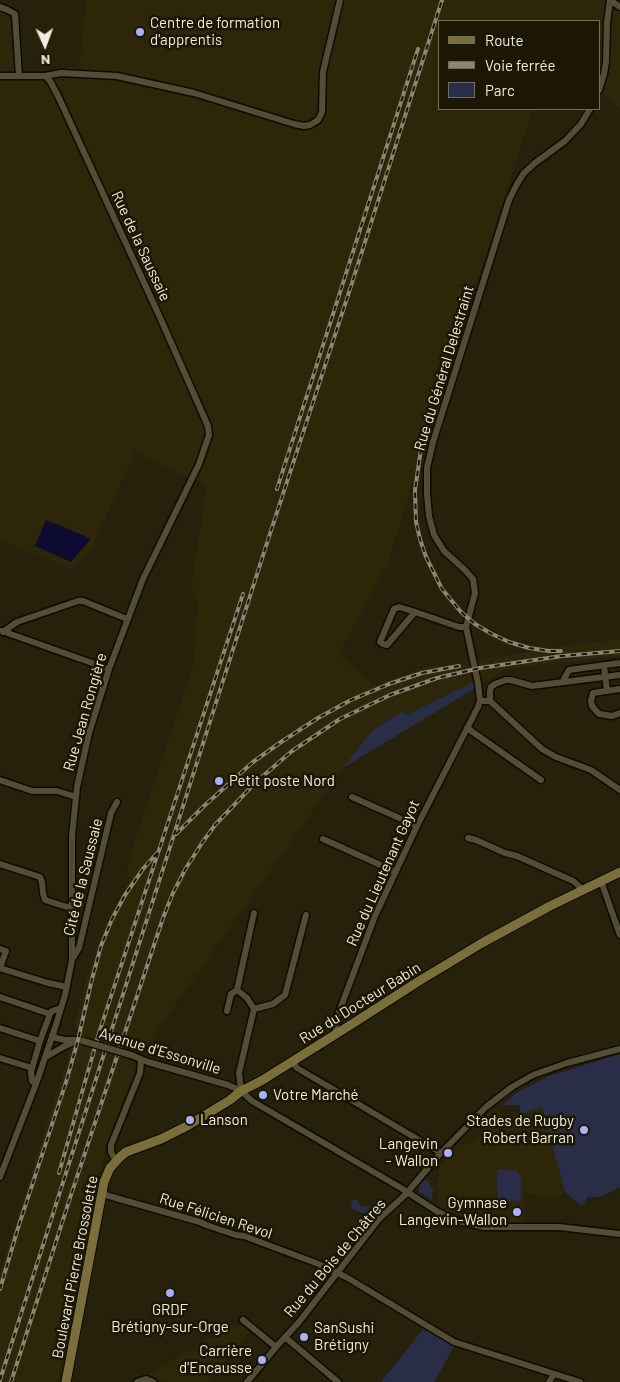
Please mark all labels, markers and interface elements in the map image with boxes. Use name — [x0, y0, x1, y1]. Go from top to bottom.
place label: Centre de formation d'apprentis — [150, 14, 280, 49]
north arrow — [20, 20, 70, 70]
legend — [438, 20, 600, 110]
marker: Centre de formation d'apprentis — [134, 26, 146, 38]
text: Route — [485, 31, 524, 49]
text: N — [41, 52, 50, 69]
text: Voie ferrée — [485, 56, 556, 74]
text: Parc — [485, 81, 515, 99]
street label: Rue de la Saussaie — [108, 188, 174, 304]
street label: Rue du Général Delestraint — [410, 283, 478, 453]
street label: Rue Jean Rongière — [60, 651, 110, 773]
place label: Petit poste Nord — [229, 772, 335, 790]
marker: Petit poste Nord — [213, 775, 225, 787]
street label: Rue du Lieutenant Gayot — [343, 797, 423, 949]
street label: Cité de la Saussaie — [60, 816, 106, 938]
street label: Rue du Docteur Babin — [296, 958, 424, 1048]
street label: Avenue d'Essonville — [97, 1024, 223, 1078]
place label: Votre Marché — [273, 1086, 359, 1104]
marker: Votre Marché — [257, 1089, 269, 1101]
place label: Lanson — [200, 1111, 248, 1129]
place label: Stades de Rugby Robert Barran — [466, 1112, 574, 1147]
marker: Lanson — [184, 1114, 196, 1126]
marker: Stades de Rugby Robert Barran — [578, 1124, 590, 1136]
place label: Langevin - Wallon — [379, 1135, 438, 1170]
marker: Langevin - Wallon — [442, 1147, 454, 1159]
street label: Boulevard Pierre Brossolette — [48, 1174, 102, 1360]
street label: Rue Félicien Revol — [157, 1189, 275, 1243]
place label: Gymnase Langevin-Wallon — [399, 1194, 507, 1229]
street label: Rue du Bois de Châtres — [280, 1195, 390, 1321]
marker: Gymnase Langevin-Wallon — [511, 1206, 523, 1218]
marker: GRDF Brétigny-sur-Orge — [164, 1287, 176, 1299]
place label: GRDF Brétigny-sur-Orge — [111, 1301, 229, 1336]
place label: SanSushi Brétigny — [314, 1319, 374, 1354]
marker: SanSushi Brétigny — [298, 1331, 310, 1343]
place label: Carrière d'Encausse — [179, 1342, 252, 1377]
marker: Carrière d'Encausse — [256, 1354, 268, 1366]

